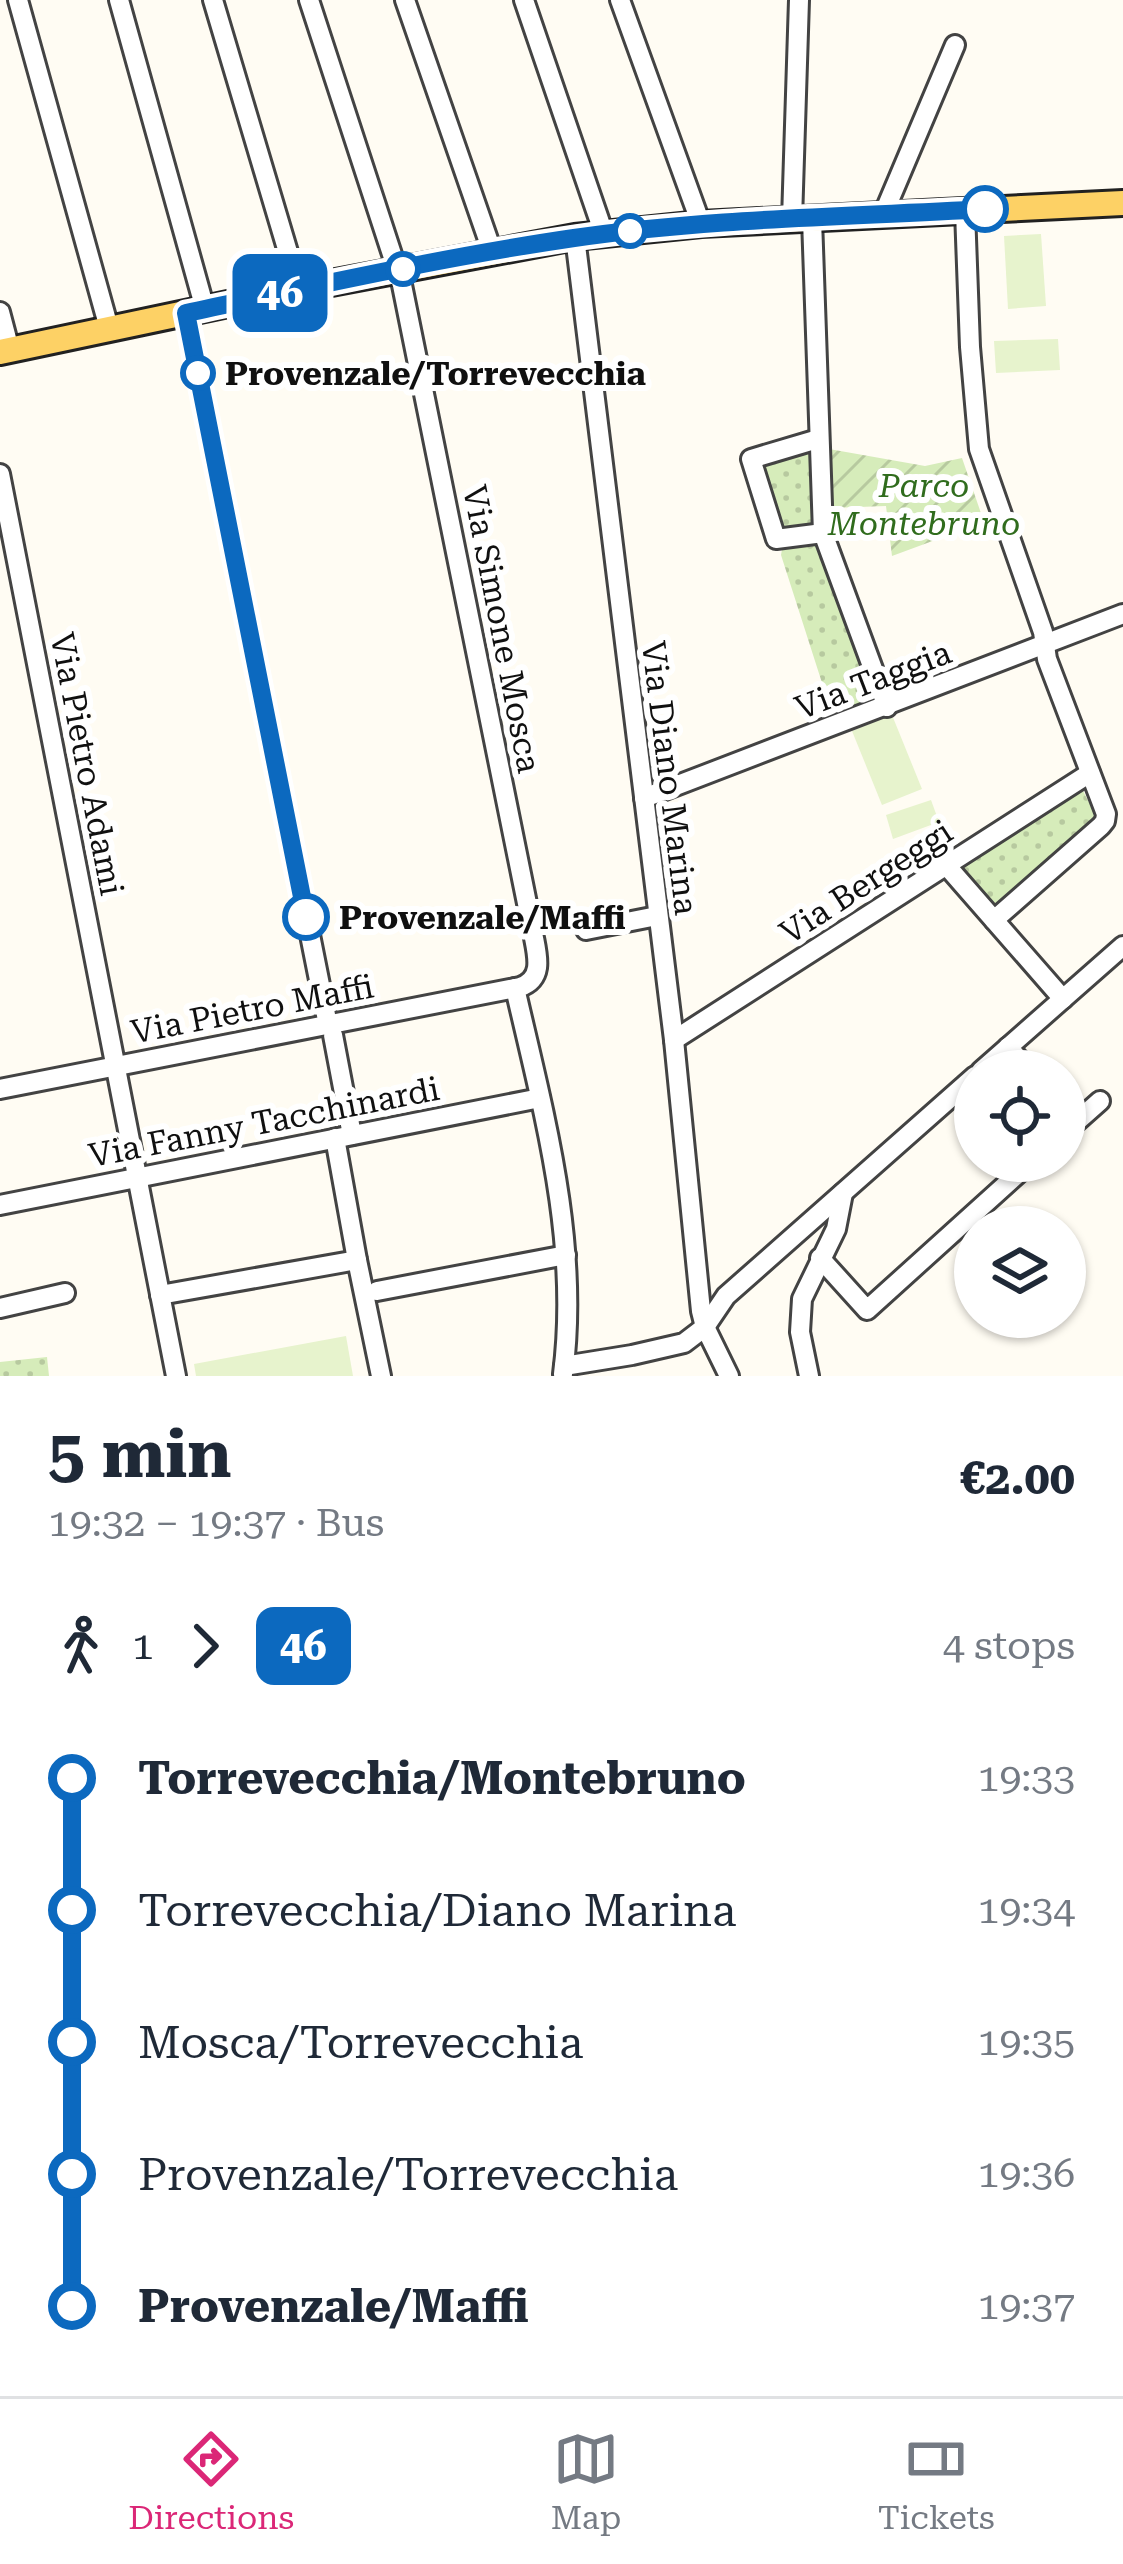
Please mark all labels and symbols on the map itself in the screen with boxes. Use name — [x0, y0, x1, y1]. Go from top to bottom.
unlabelled marker — [963, 187, 1007, 231]
unlabelled marker — [614, 215, 646, 247]
unlabelled marker — [387, 253, 419, 285]
line badge: 46 — [226, 254, 334, 332]
place label: Provenzale/Torrevecchia — [225, 354, 646, 393]
marker: Provenzale/Torrevecchia — [182, 357, 214, 389]
park label: Parco Montebruno — [827, 466, 1020, 543]
street label: Via Simone Mosca — [455, 482, 549, 776]
street label: Via Pietro Adami — [42, 629, 132, 899]
street label: Via Taggia — [790, 632, 957, 728]
street label: Via Diano Marina — [634, 639, 706, 917]
street label: Via Bergeggi — [773, 812, 959, 952]
marker: Provenzale/Maffi — [284, 895, 328, 939]
place label: Provenzale/Maffi — [339, 898, 625, 937]
street label: Via Pietro Maffi — [128, 966, 376, 1052]
street label: Via Fanny Tacchinardi — [85, 1069, 443, 1175]

